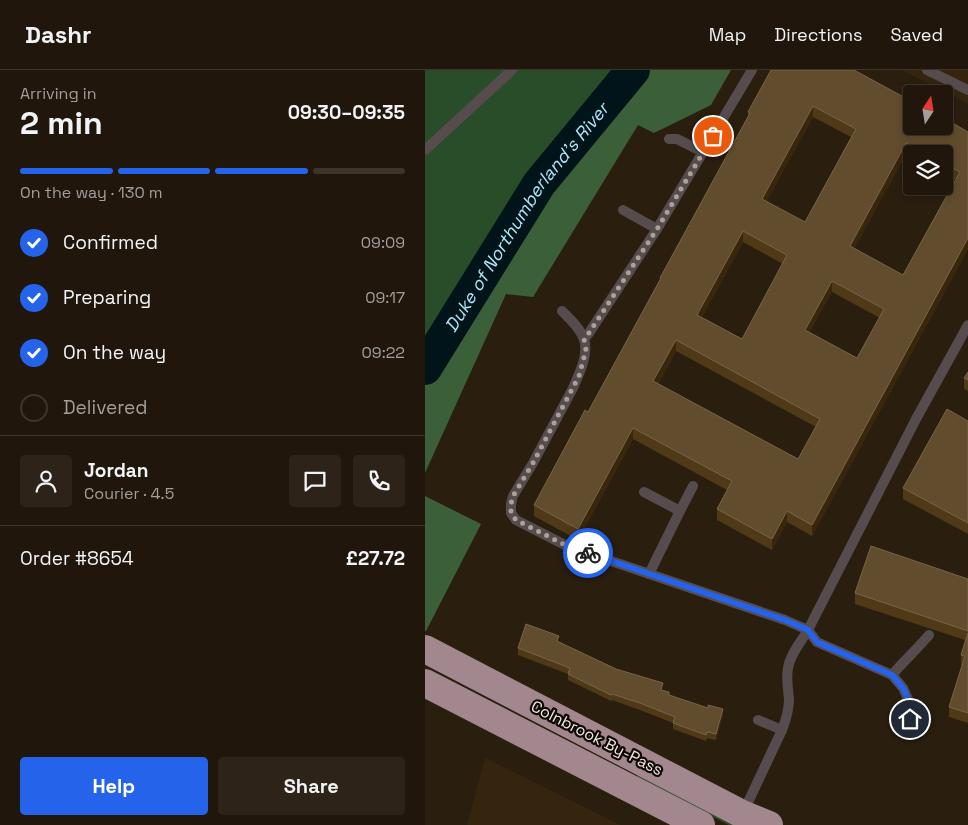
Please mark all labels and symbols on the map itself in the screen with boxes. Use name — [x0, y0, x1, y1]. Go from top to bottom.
north arrow — [903, 85, 953, 135]
water label: Duke of Northumberland's River — [439, 96, 615, 336]
pin — [692, 115, 734, 157]
courier — [563, 528, 613, 578]
street label: Colnbrook By-Pass — [527, 696, 667, 780]
pin — [889, 698, 931, 740]

